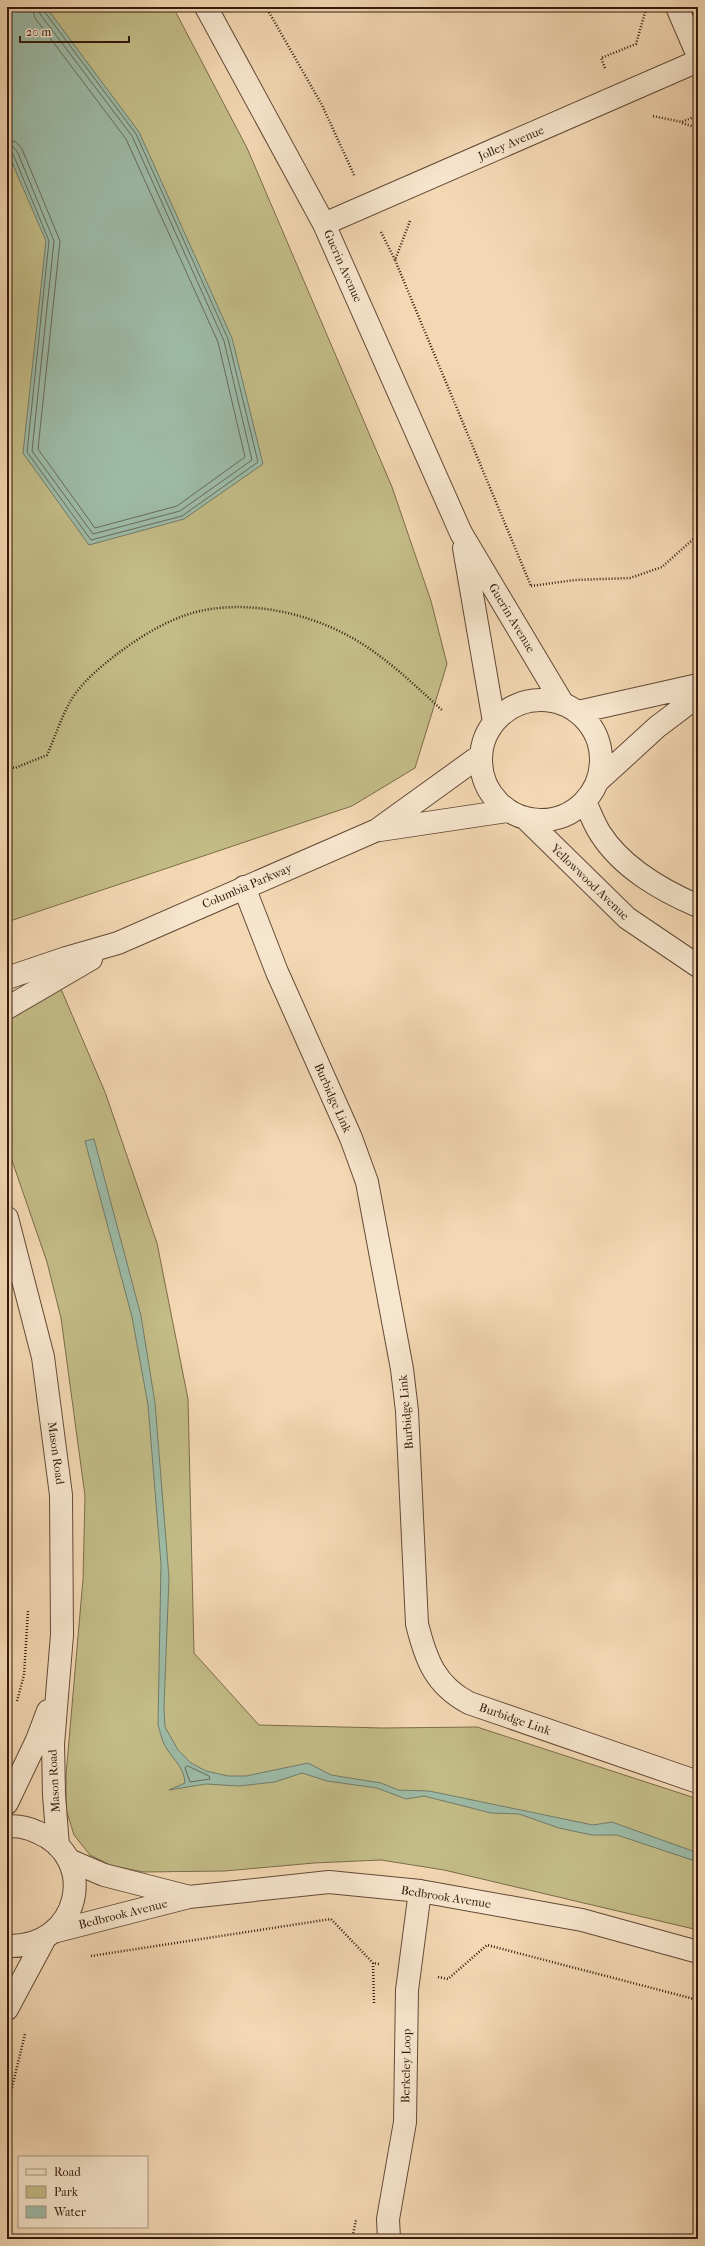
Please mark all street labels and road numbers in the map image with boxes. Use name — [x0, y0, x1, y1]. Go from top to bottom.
street label: Jolley Avenue — [475, 123, 546, 164]
street label: Guerin Avenue — [321, 227, 365, 305]
street label: Guerin Avenue — [486, 581, 538, 655]
street label: Yellowwood Avenue — [547, 840, 632, 923]
street label: Columbia Parkway — [200, 861, 295, 911]
street label: Burbidge Link — [311, 1061, 355, 1136]
street label: Burbidge Link — [396, 1373, 416, 1450]
street label: Mason Road — [45, 1421, 67, 1486]
street label: Burbidge Link — [477, 1700, 553, 1738]
street label: Mason Road — [45, 1749, 63, 1813]
street label: Bedbrook Avenue — [400, 1883, 492, 1911]
street label: Bedbrook Avenue — [77, 1896, 169, 1932]
street label: Berkeley Loop — [398, 2028, 414, 2103]

